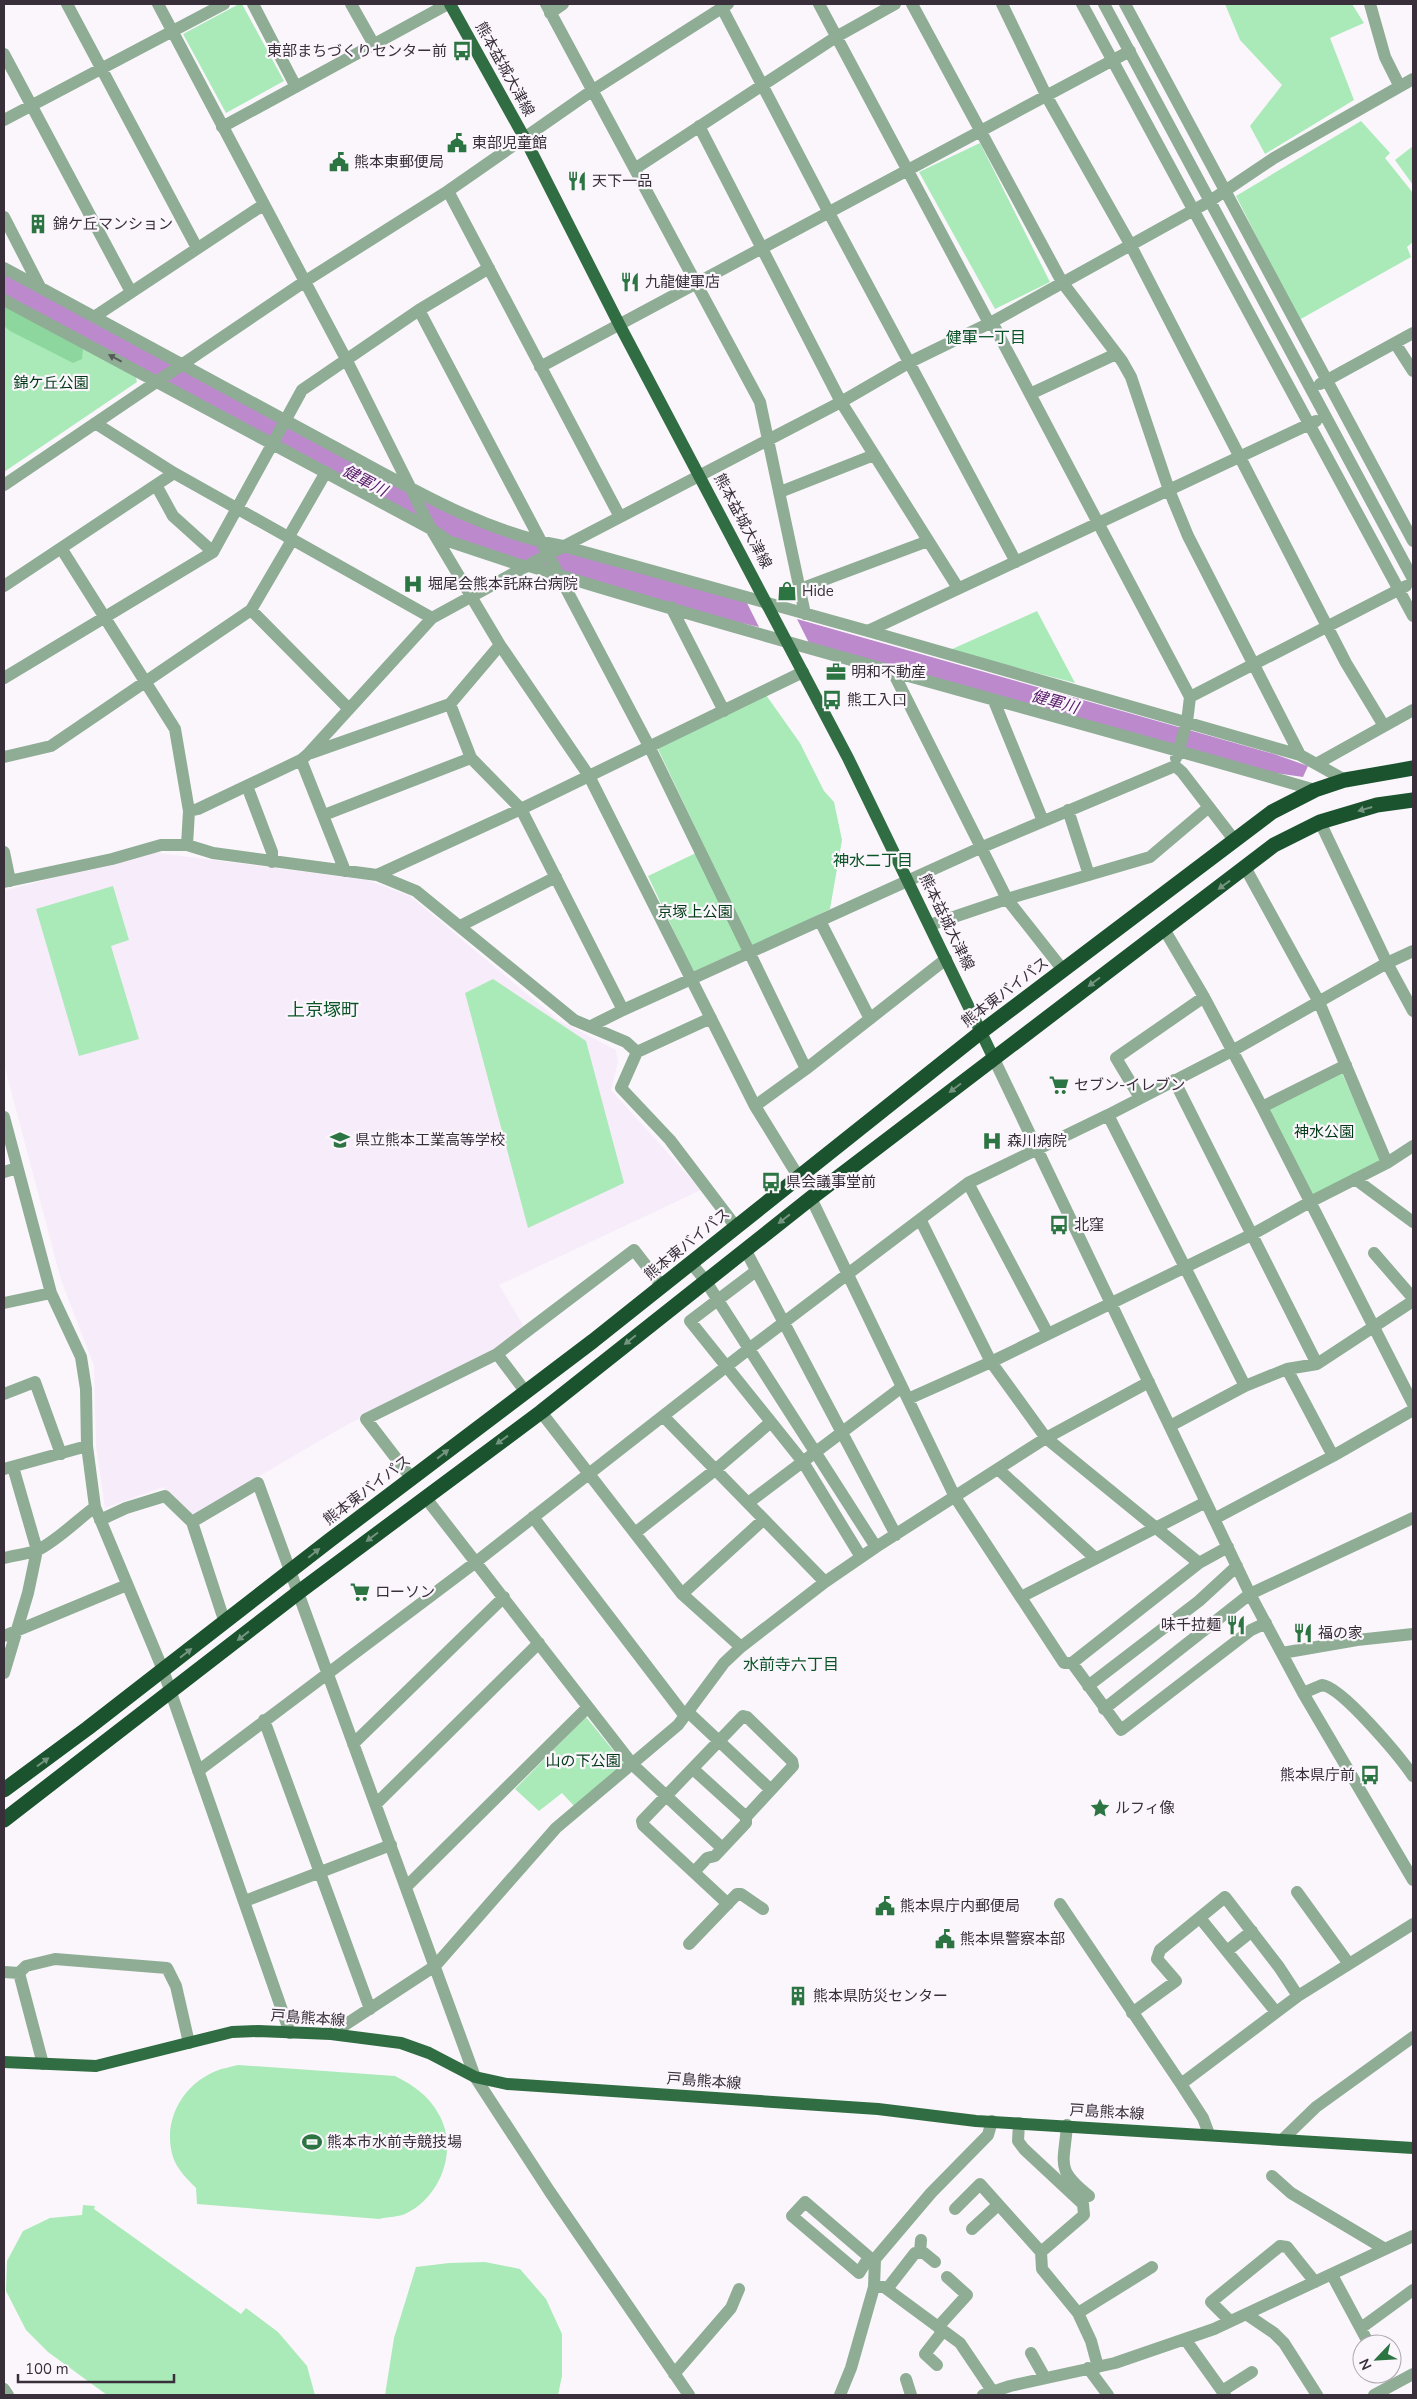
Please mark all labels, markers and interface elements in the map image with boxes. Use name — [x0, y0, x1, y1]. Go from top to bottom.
street label: 熊本益城大津線 — [471, 18, 539, 120]
bus stop icon: 東部まちづくりセンター前 — [451, 40, 473, 62]
place label: 東部まちづくりセンター前 — [267, 41, 447, 61]
public building icon: 東部児童館 — [446, 132, 468, 154]
place label: 東部児童館 — [472, 133, 547, 153]
public building icon: 熊本東郵便局 — [328, 151, 350, 173]
place label: 熊本東郵便局 — [354, 152, 444, 172]
restaurant icon: 天下一品 — [566, 170, 588, 192]
place label: 天下一品 — [592, 171, 652, 191]
building icon: 錦ケ丘マンション — [27, 213, 49, 235]
place label: 錦ケ丘マンション — [53, 214, 173, 234]
restaurant icon: 九龍健軍店 — [619, 271, 641, 293]
place label: 九龍健軍店 — [645, 272, 720, 292]
district label: 健軍一丁目 — [946, 327, 1026, 349]
one-way arrow — [108, 354, 122, 363]
park label: 錦ケ丘公園 — [13, 373, 89, 393]
water label: 健軍川 — [338, 460, 393, 503]
street label: 熊本益城大津線 — [710, 470, 776, 572]
hospital icon: 堀尾会熊本託麻台病院 — [402, 573, 424, 595]
place label: 堀尾会熊本託麻台病院 — [428, 574, 578, 594]
shop icon: Hide — [776, 580, 798, 602]
place label: Hide — [802, 581, 834, 601]
office icon: 明和不動産 — [825, 661, 847, 683]
place label: 明和不動産 — [851, 662, 926, 682]
water label: 健軍川 — [1029, 685, 1083, 720]
bus stop icon: 熊工入口 — [821, 689, 843, 711]
place label: 熊工入口 — [847, 690, 907, 710]
one-way arrow — [1358, 805, 1373, 813]
district label: 神水二丁目 — [833, 850, 913, 872]
street label: 熊本益城大津線 — [915, 870, 979, 974]
one-way arrow — [1217, 880, 1231, 890]
park label: 京塚上公園 — [657, 902, 733, 922]
street label: 熊本東バイパス — [957, 953, 1053, 1031]
one-way arrow — [1088, 977, 1101, 988]
district label: 上京塚町 — [287, 998, 359, 1022]
supermarket icon: セブン-イレブン — [1048, 1074, 1070, 1096]
place label: セブン-イレブン — [1074, 1075, 1185, 1095]
one-way arrow — [949, 1083, 962, 1094]
park label: 神水公園 — [1294, 1122, 1354, 1142]
school or university icon: 県立熊本工業高等学校 — [329, 1129, 351, 1151]
place label: 県立熊本工業高等学校 — [355, 1130, 505, 1150]
hospital icon: 森川病院 — [981, 1130, 1003, 1152]
place label: 森川病院 — [1007, 1131, 1067, 1151]
bus stop icon: 県会議事堂前 — [760, 1171, 782, 1193]
place label: 県会議事堂前 — [786, 1172, 876, 1192]
street label: 熊本東バイパス — [640, 1203, 734, 1285]
one-way arrow — [778, 1213, 791, 1224]
bus stop icon: 北窪 — [1048, 1214, 1070, 1236]
place label: 北窪 — [1074, 1215, 1104, 1235]
one-way arrow — [624, 1335, 637, 1346]
one-way arrow — [495, 1435, 509, 1445]
one-way arrow — [437, 1449, 450, 1459]
street label: 熊本東バイパス — [319, 1451, 415, 1529]
one-way arrow — [365, 1532, 379, 1542]
one-way arrow — [308, 1547, 321, 1558]
supermarket icon: ローソン — [349, 1581, 371, 1603]
place label: ローソン — [375, 1582, 435, 1602]
restaurant icon: 味千拉麺 — [1225, 1614, 1247, 1636]
place label: 味千拉麺 — [1161, 1615, 1221, 1635]
restaurant icon: 福の家 — [1292, 1622, 1314, 1644]
place label: 福の家 — [1318, 1623, 1363, 1643]
one-way arrow — [237, 1630, 250, 1641]
one-way arrow — [179, 1647, 192, 1658]
district label: 水前寺六丁目 — [743, 1654, 839, 1676]
park label: 山の下公園 — [545, 1751, 621, 1771]
one-way arrow — [36, 1756, 49, 1767]
bus stop icon: 熊本県庁前 — [1359, 1764, 1381, 1786]
place label: 熊本県庁前 — [1280, 1765, 1355, 1785]
place icon: ルフィ像 — [1089, 1797, 1111, 1819]
place label: ルフィ像 — [1115, 1798, 1175, 1818]
public building icon: 熊本県庁内郵便局 — [874, 1895, 896, 1917]
place label: 熊本県庁内郵便局 — [900, 1896, 1020, 1916]
public building icon: 熊本県警察本部 — [934, 1928, 956, 1950]
place label: 熊本県警察本部 — [960, 1929, 1065, 1949]
building icon: 熊本県防災センター — [787, 1985, 809, 2007]
place label: 熊本県防災センター — [813, 1986, 948, 2006]
street label: 戸島熊本線 — [270, 2005, 346, 2031]
street label: 戸島熊本線 — [666, 2068, 742, 2094]
street label: 戸島熊本線 — [1069, 2100, 1145, 2124]
sports icon: 熊本市水前寺競技場 — [301, 2131, 323, 2153]
place label: 熊本市水前寺競技場 — [327, 2132, 462, 2152]
north arrow — [1352, 2334, 1402, 2384]
scale bar — [18, 2352, 174, 2384]
text: N — [1355, 2356, 1376, 2373]
text: 100 m — [25, 2359, 69, 2379]

